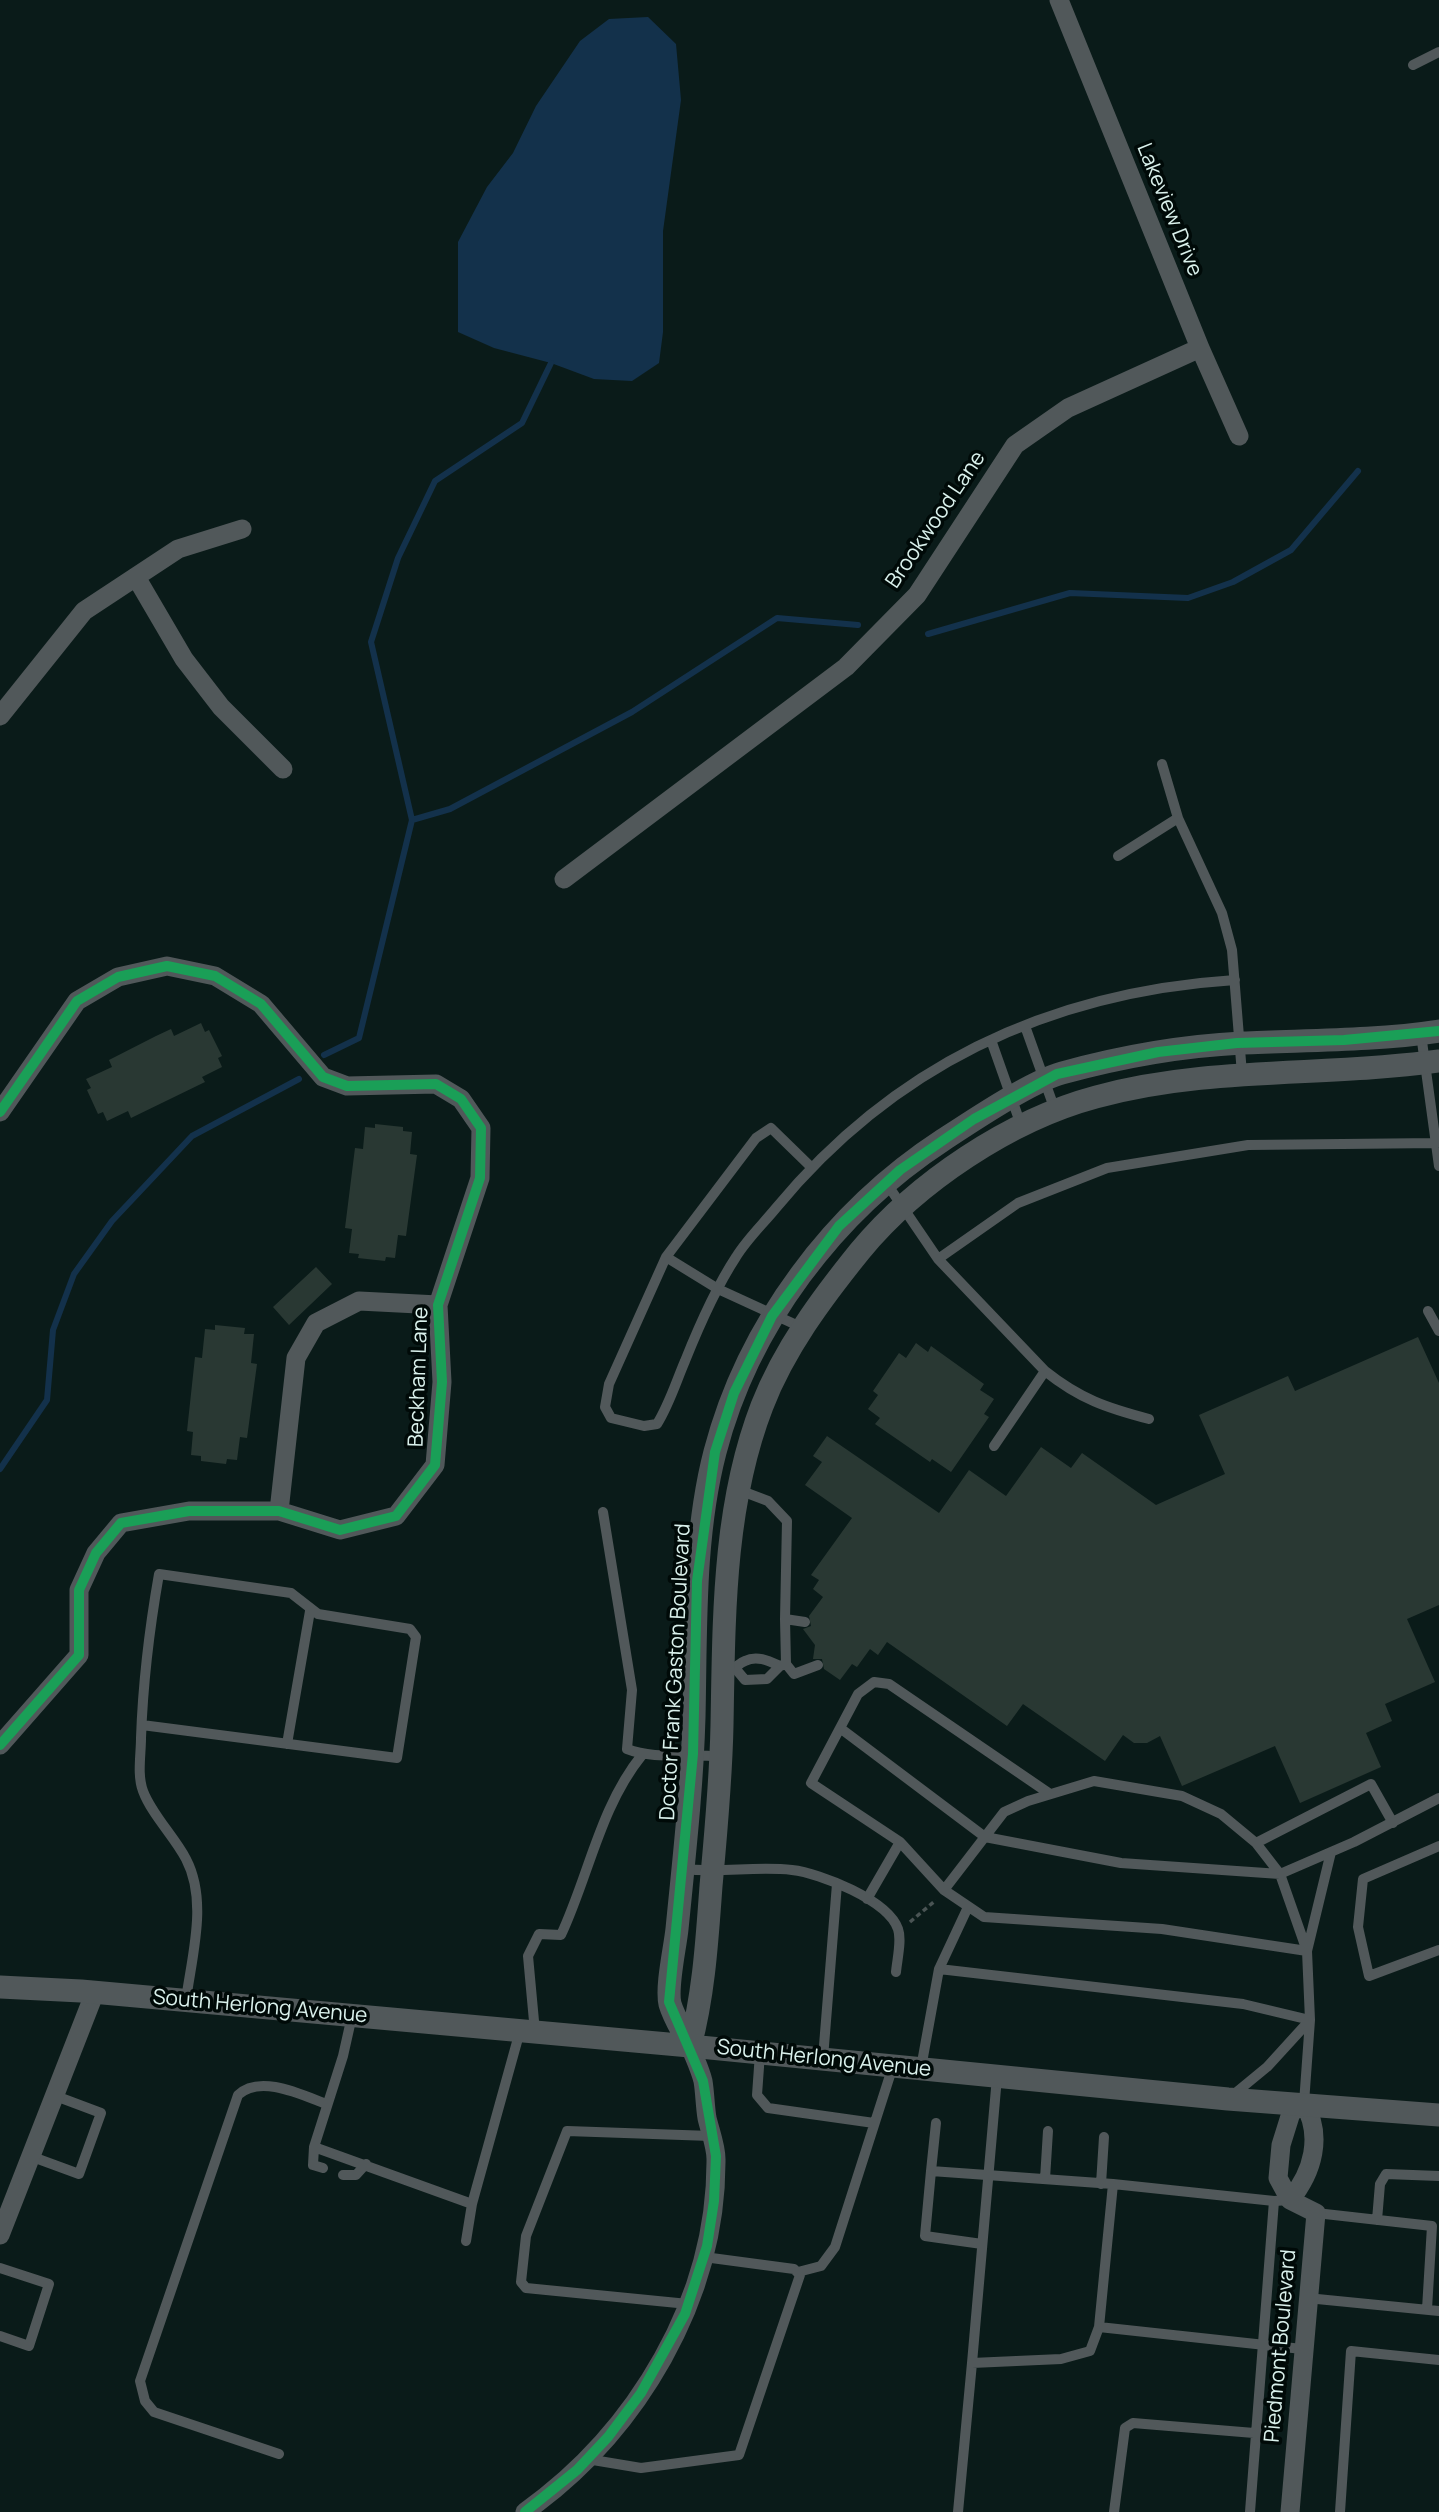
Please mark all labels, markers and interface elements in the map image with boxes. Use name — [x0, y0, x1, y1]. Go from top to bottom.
street label: Lakeview Drive — [1131, 140, 1207, 280]
street label: Brookwood Lane — [881, 447, 991, 593]
street label: Beckham Lane — [404, 1306, 434, 1448]
street label: Doctor Frank Gaston Boulevard — [656, 1523, 696, 1821]
street label: South Herlong Avenue — [152, 1985, 368, 2029]
street label: South Herlong Avenue — [716, 2035, 932, 2083]
street label: Piedmont Boulevard — [1260, 2248, 1302, 2444]

